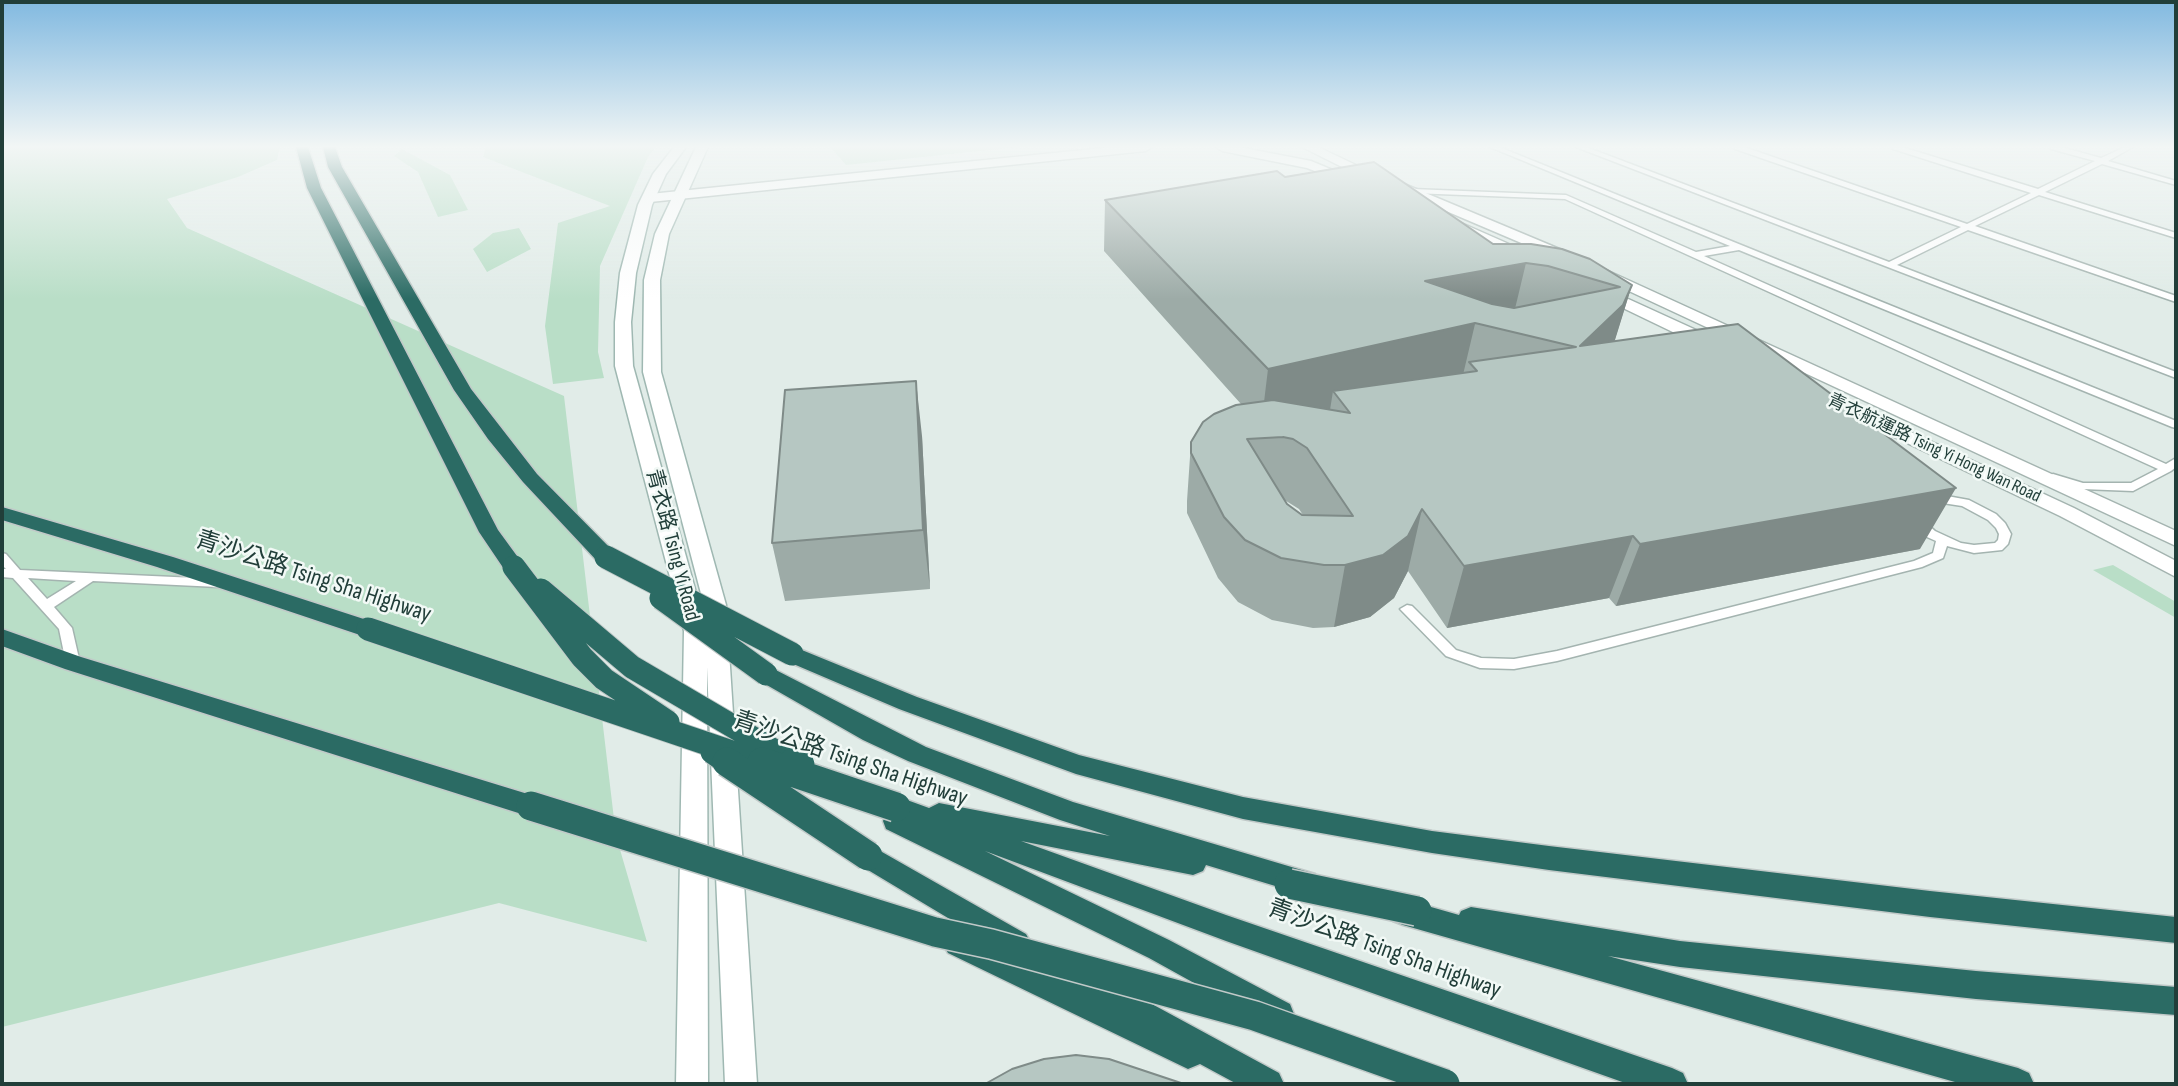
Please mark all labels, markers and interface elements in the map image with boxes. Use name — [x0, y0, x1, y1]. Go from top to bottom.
street label: 青衣航運路 Tsing Yi Hong Wan Road — [1824, 390, 2044, 508]
street label: 青衣路 Tsing Yi Road — [640, 466, 704, 624]
street label: 青沙公路 Tsing Sha Highway — [191, 526, 435, 630]
street label: 青沙公路 Tsing Sha Highway — [729, 706, 971, 814]
street label: 青沙公路 Tsing Sha Highway — [1263, 894, 1505, 1006]

